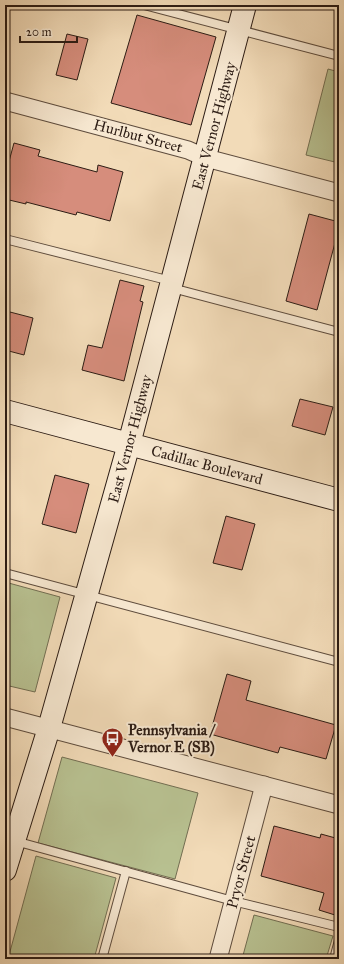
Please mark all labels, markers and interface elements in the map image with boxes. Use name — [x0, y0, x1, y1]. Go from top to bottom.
scale bar — [20, 18, 77, 44]
text: 20 m — [26, 25, 52, 39]
street label: East Vernor Highway — [188, 59, 240, 192]
street label: Hurlbut Street — [92, 115, 185, 157]
street label: East Vernor Highway — [104, 372, 156, 505]
street label: Cadillac Boulevard — [149, 441, 265, 489]
place label: Pennsylvania / Vernor E (SB) — [127, 721, 216, 757]
bus stop icon: Pennsylvania / Vernor E (SB) — [100, 726, 126, 759]
street label: Pryor Street — [223, 833, 260, 910]

